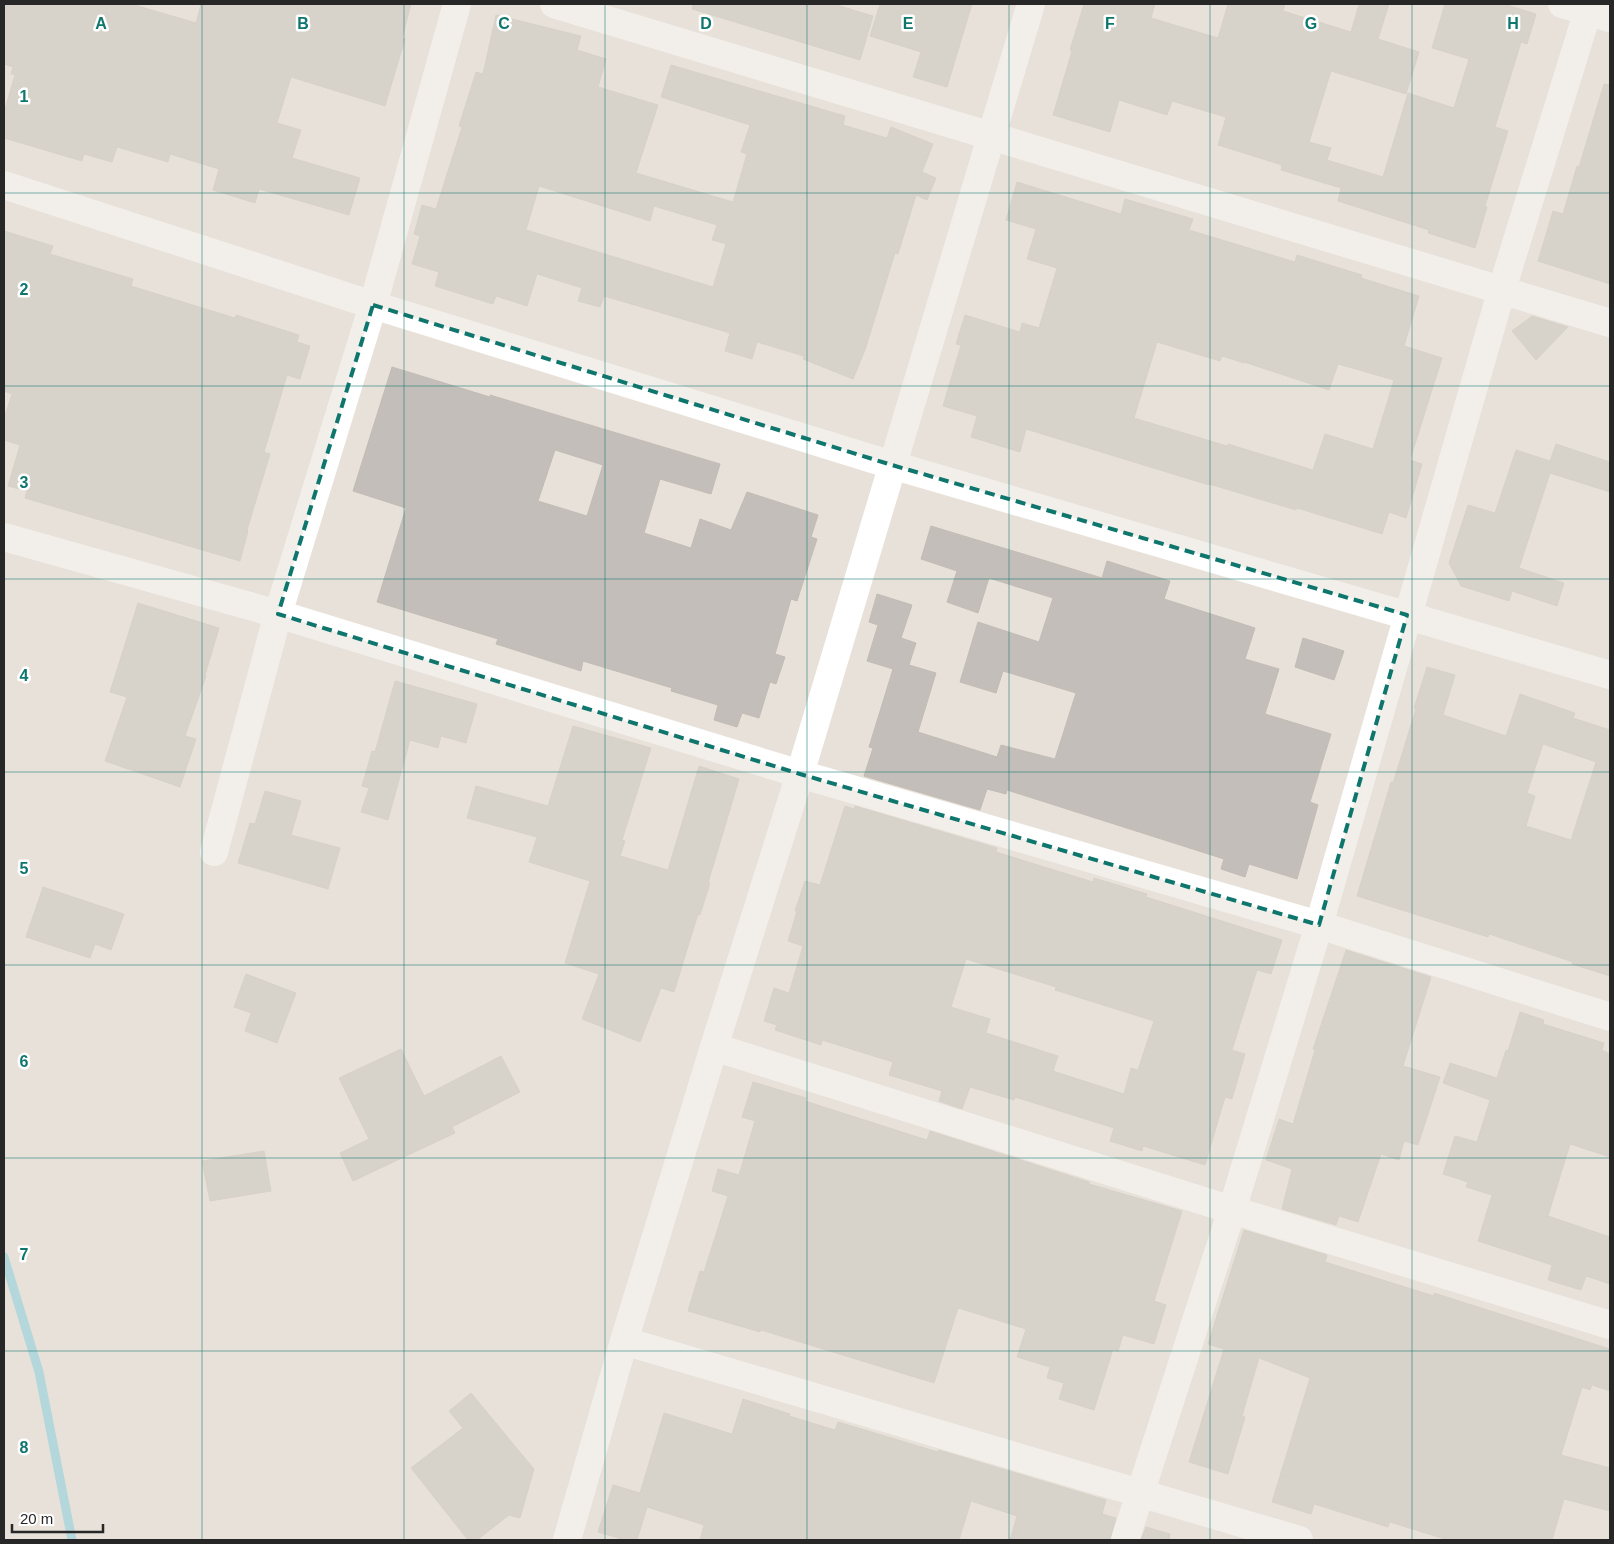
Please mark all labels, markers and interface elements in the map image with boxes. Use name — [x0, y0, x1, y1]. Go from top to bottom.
text: A — [95, 15, 107, 32]
text: B — [297, 15, 309, 32]
text: C — [498, 15, 510, 32]
text: D — [700, 15, 712, 32]
text: E — [903, 15, 914, 32]
text: F — [1105, 15, 1115, 32]
text: G — [1305, 15, 1317, 32]
text: H — [1507, 15, 1519, 32]
text: 1 — [20, 88, 29, 105]
text: 2 — [20, 281, 29, 298]
text: 3 — [20, 474, 29, 491]
text: 4 — [20, 667, 29, 684]
text: 5 — [20, 860, 29, 877]
text: 6 — [20, 1053, 29, 1070]
text: 7 — [20, 1246, 29, 1263]
text: 8 — [20, 1439, 29, 1456]
scale bar — [12, 1502, 104, 1534]
text: 20 m — [20, 1510, 53, 1527]

